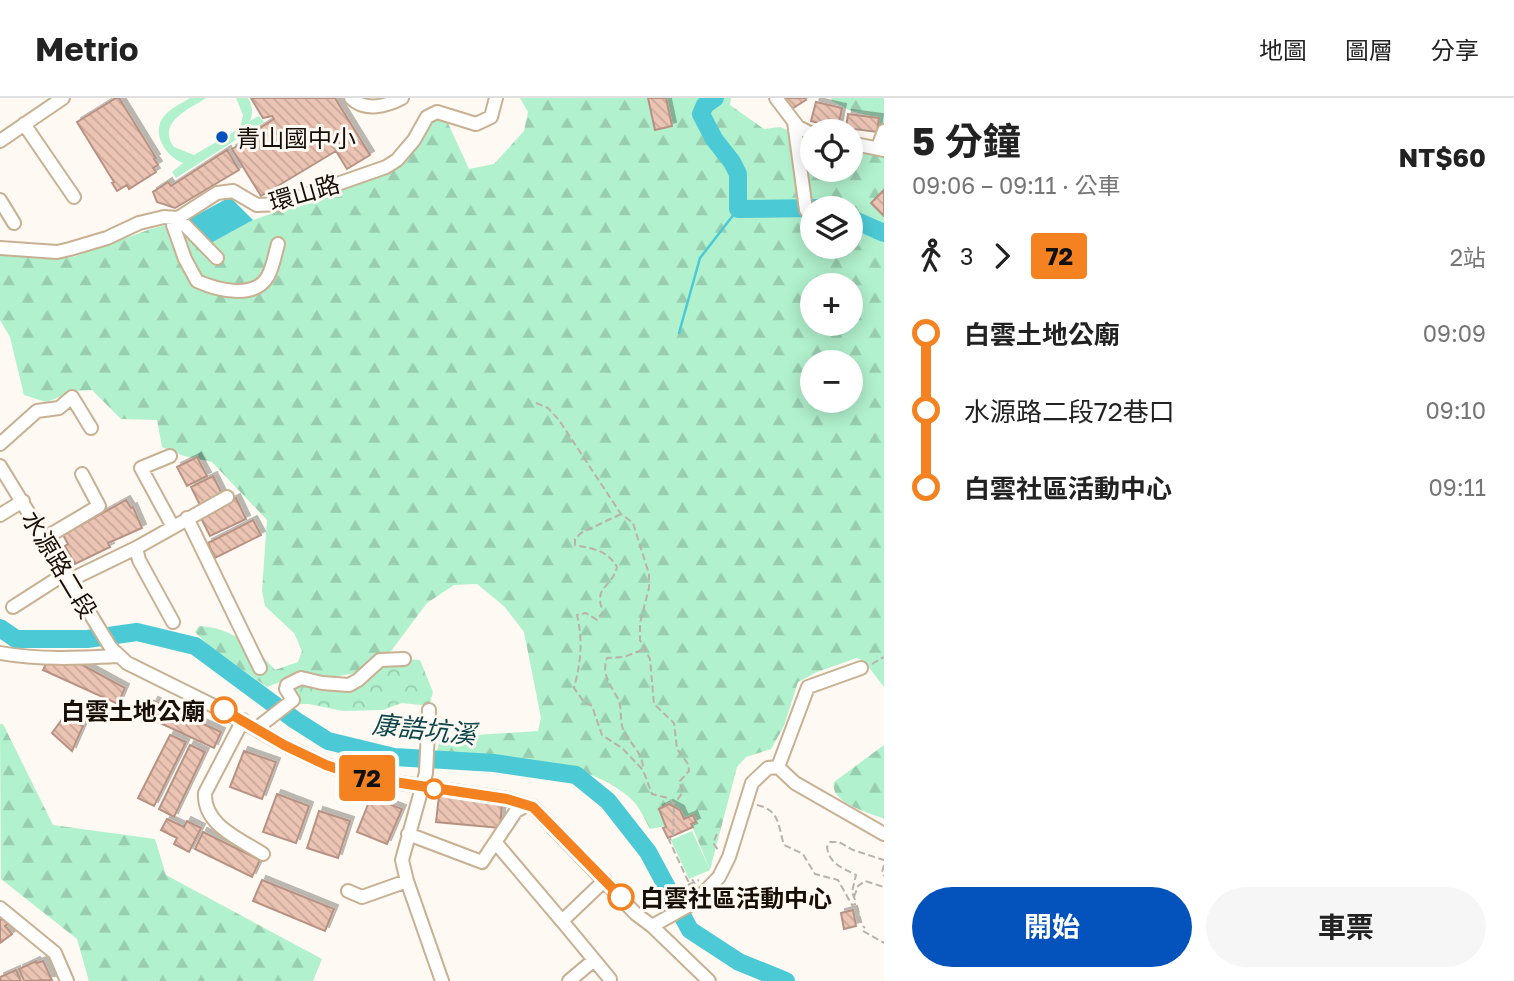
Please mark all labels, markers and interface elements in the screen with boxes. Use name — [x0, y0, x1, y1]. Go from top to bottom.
text: Metrio — [35, 29, 139, 68]
text: 地圖 — [1259, 35, 1307, 64]
text: 圖層 — [1345, 35, 1393, 64]
text: 分享 — [1431, 35, 1479, 64]
text: 5 分鐘 — [912, 118, 1021, 163]
map controls — [800, 119, 863, 413]
button: locate — [800, 119, 863, 182]
place label: 青山國中小 — [236, 123, 356, 152]
marker: 青山國中小 — [214, 129, 230, 145]
text: NT$60 — [1399, 142, 1486, 173]
street label: 環山路 — [265, 168, 343, 216]
text: 09:06 – 09:11 · 公車 — [912, 171, 1121, 199]
button: layers — [800, 196, 863, 259]
icon: walk — [912, 237, 950, 275]
icon: forward — [983, 237, 1021, 275]
text: 72 — [1045, 241, 1073, 270]
text: 3 — [960, 242, 973, 270]
text: 2站 — [1450, 243, 1486, 271]
button: + — [800, 273, 863, 336]
text: 白雲土地公廟 — [964, 319, 1120, 350]
text: 09:09 — [1423, 319, 1486, 347]
button: − — [800, 350, 863, 413]
text: 水源路二段72巷口 — [964, 396, 1175, 427]
text: 09:10 — [1426, 396, 1486, 424]
text: 白雲社區活動中心 — [964, 473, 1172, 504]
text: 09:11 — [1429, 473, 1486, 501]
street label: 水源路二段 — [17, 505, 103, 623]
place label: 白雲土地公廟 — [61, 696, 205, 725]
marker: 白雲土地公廟 — [211, 697, 237, 723]
water label: 康誥坑溪 — [371, 708, 481, 750]
line badge: 72 — [336, 755, 398, 801]
text: 72 — [353, 763, 381, 792]
unlabelled marker — [424, 779, 444, 799]
place label: 白雲社區活動中心 — [640, 883, 832, 912]
marker: 白雲社區活動中心 — [608, 884, 634, 910]
button: 開始 — [912, 887, 1192, 967]
button: 車票 — [1206, 887, 1486, 967]

